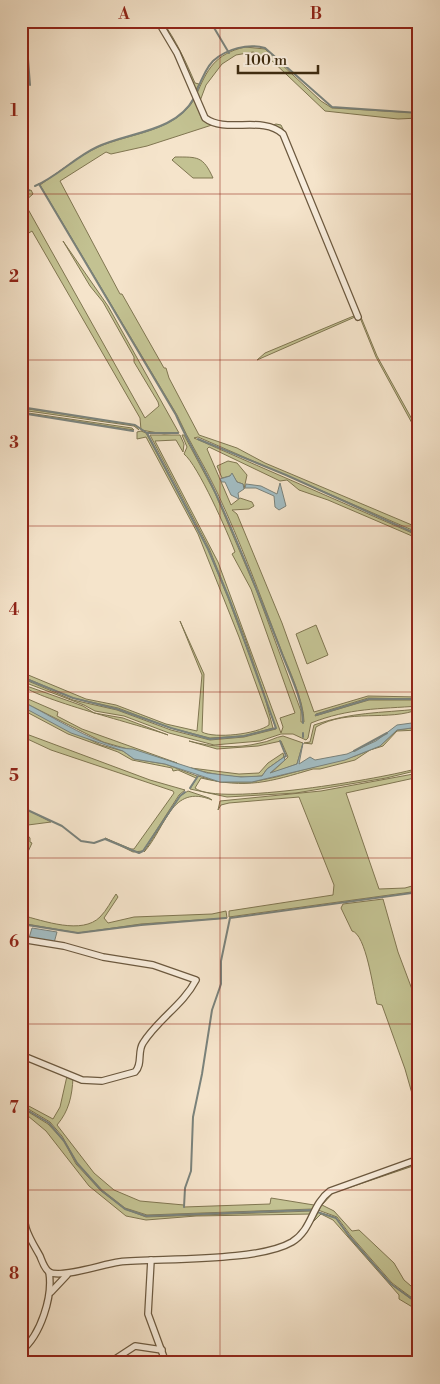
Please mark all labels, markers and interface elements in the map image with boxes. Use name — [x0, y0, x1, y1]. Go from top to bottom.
text: A — [117, 4, 130, 24]
text: B — [310, 4, 322, 24]
scale bar — [238, 42, 318, 74]
text: 100 m — [245, 51, 287, 70]
text: 1 — [10, 101, 18, 121]
text: 2 — [9, 267, 19, 287]
text: 3 — [9, 433, 19, 453]
text: 4 — [9, 600, 20, 620]
text: 5 — [9, 766, 19, 786]
text: 6 — [9, 932, 19, 952]
text: 7 — [9, 1098, 19, 1118]
text: 8 — [9, 1264, 19, 1284]

